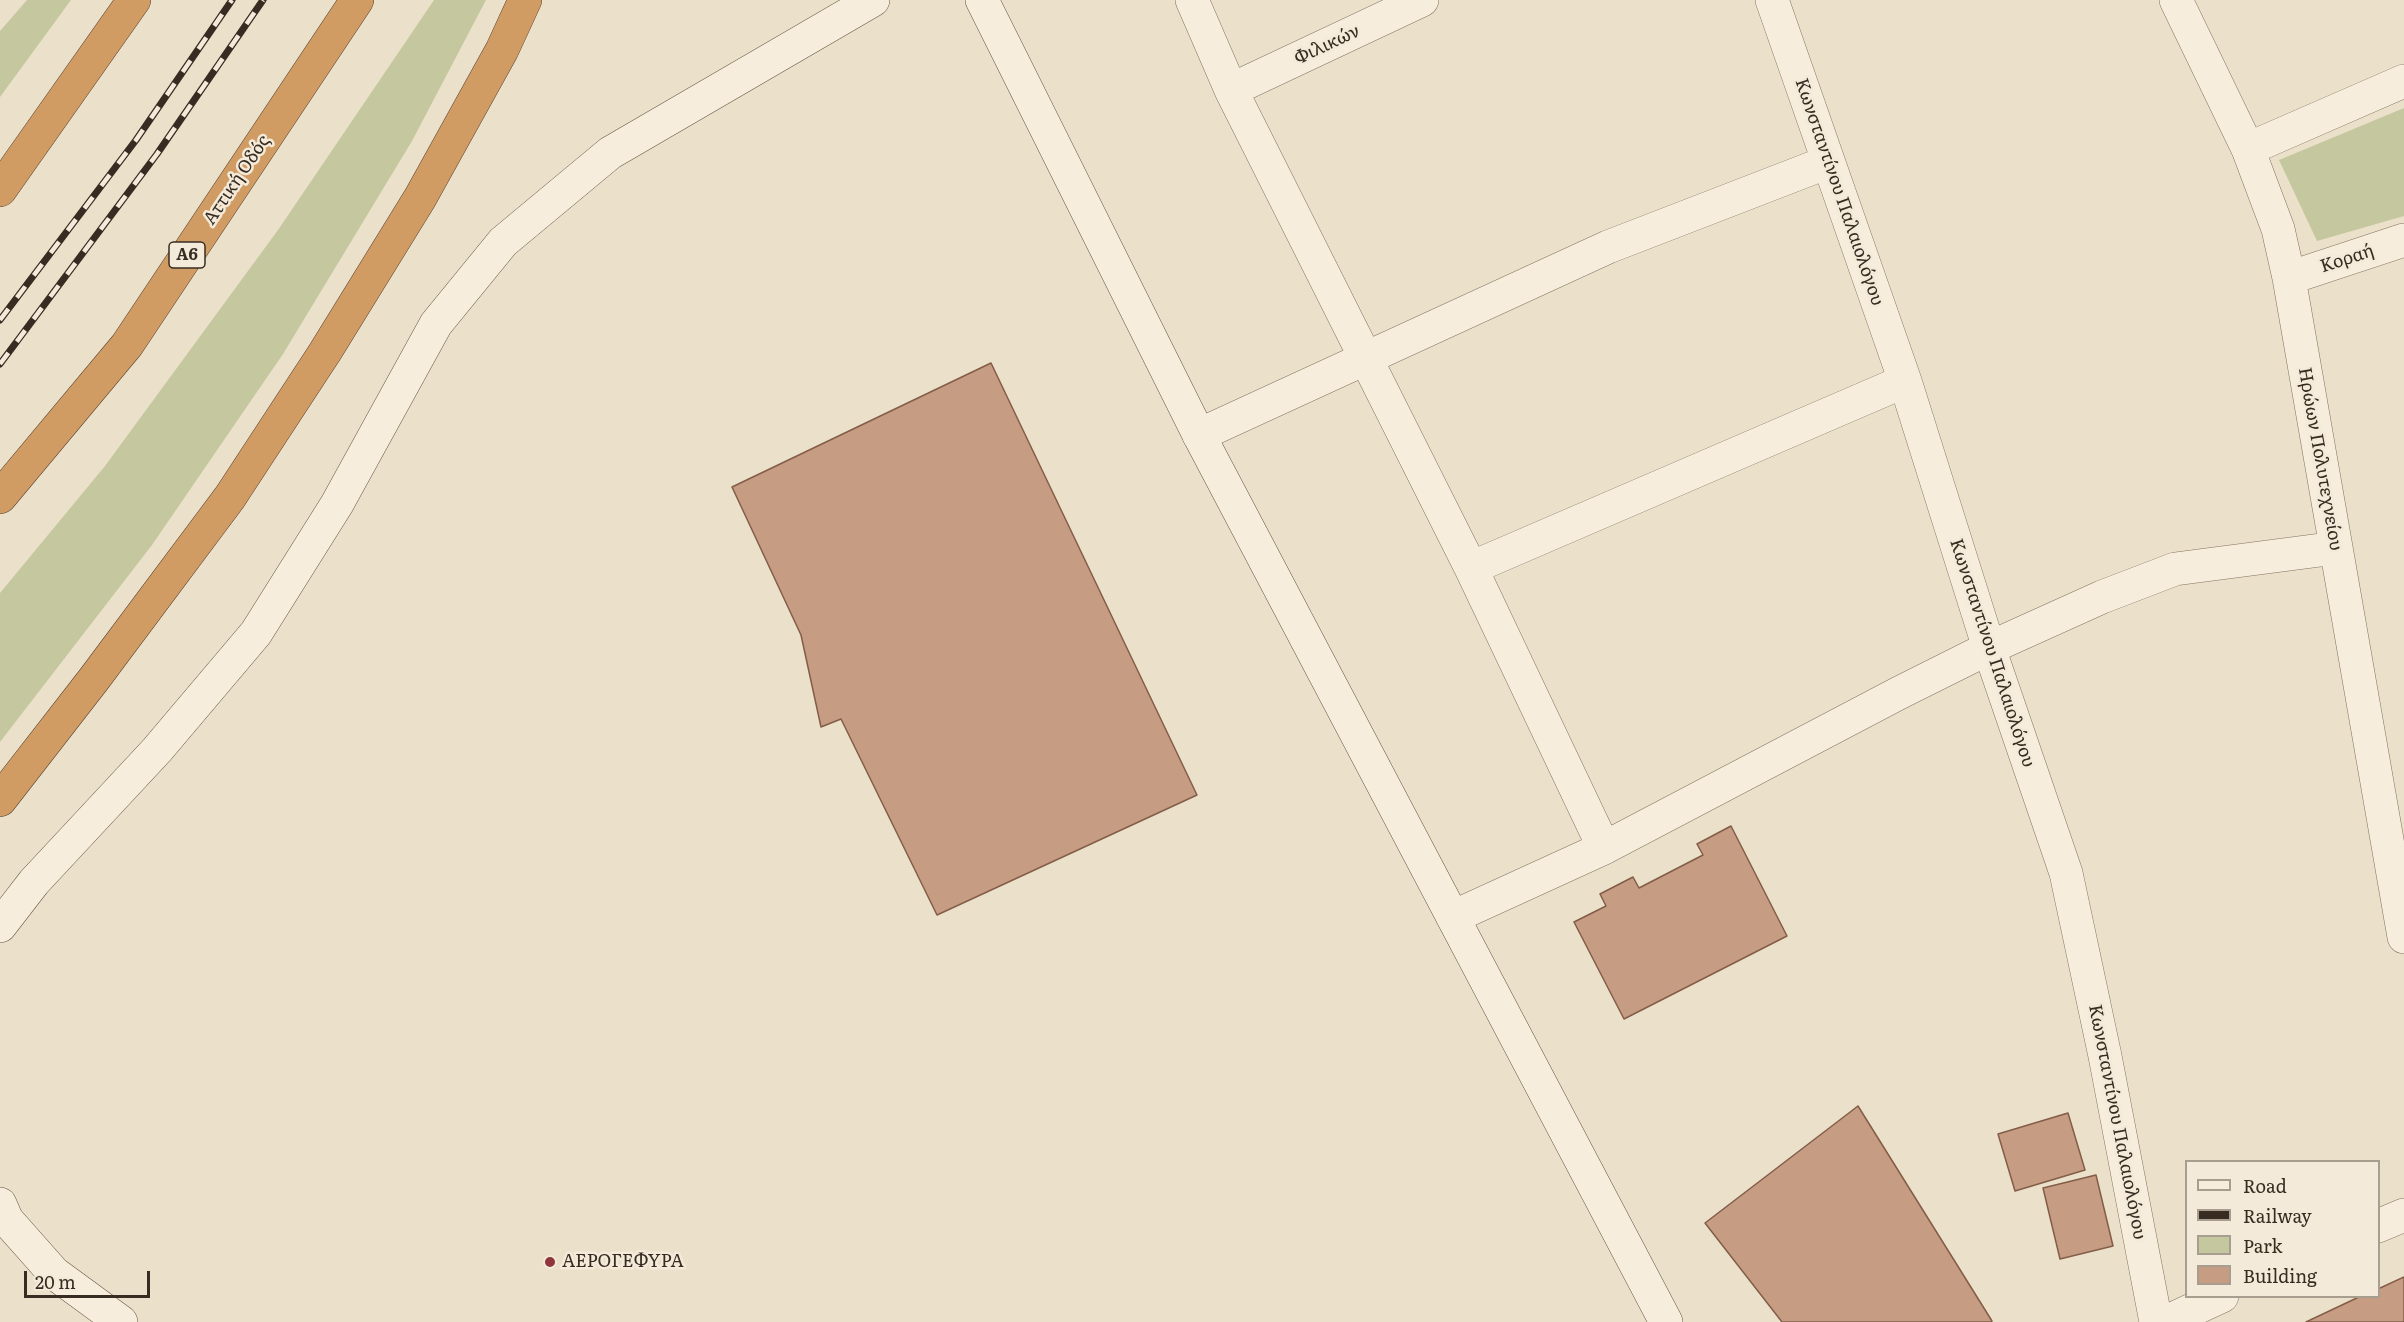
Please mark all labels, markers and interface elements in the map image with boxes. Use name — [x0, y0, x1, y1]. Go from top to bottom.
street label: Φιλικών — [1291, 20, 1363, 70]
street label: Κωνσταντίνου Παλαιολόγου — [1790, 76, 1888, 308]
street label: Αττική Οδός — [199, 131, 275, 229]
street label: Κοραή — [2318, 240, 2376, 278]
road number: Α6 — [169, 242, 205, 268]
street label: Ηρώων Πολυτεχνείου — [2293, 366, 2347, 552]
street label: Κωνσταντίνου Παλαιολόγου — [1945, 536, 2039, 770]
street label: Κωνσταντίνου Παλαιολόγου — [2084, 1003, 2150, 1241]
legend — [2185, 1160, 2380, 1298]
text: Road — [2243, 1172, 2287, 1199]
text: Railway — [2243, 1202, 2312, 1229]
text: Park — [2243, 1232, 2282, 1259]
place label: ΑΕΡΟΓΕΦΥΡΑ — [562, 1251, 684, 1273]
marker: ΑΕΡΟΓΕΦΥΡΑ — [543, 1255, 557, 1269]
scale bar — [27, 1259, 153, 1297]
text: Building — [2243, 1262, 2317, 1289]
text: 20 m — [35, 1268, 76, 1295]

